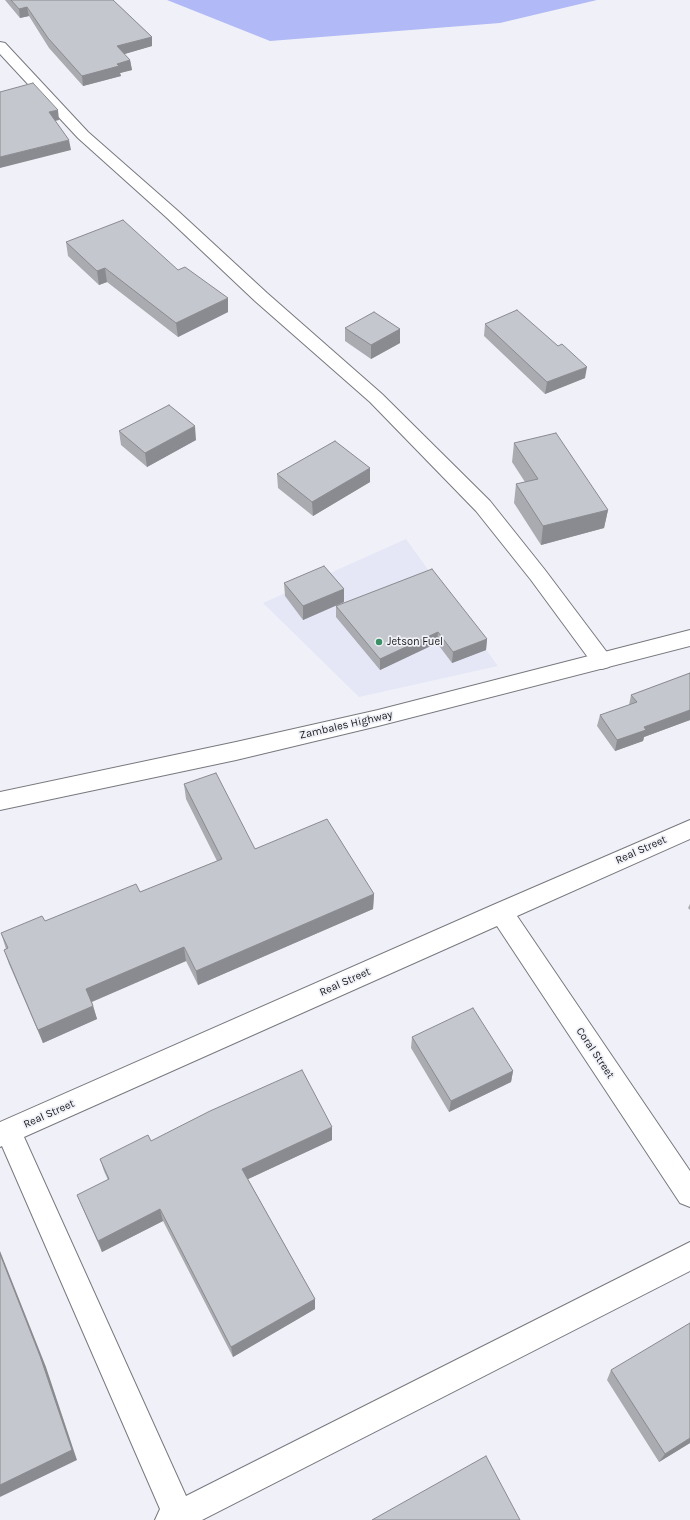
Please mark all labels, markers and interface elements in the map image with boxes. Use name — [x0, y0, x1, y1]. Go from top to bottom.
place label: Jetson Fuel — [387, 635, 443, 649]
marker: Jetson Fuel — [374, 637, 384, 647]
street label: Zambales Highway — [298, 708, 394, 742]
street label: Real Street — [613, 833, 669, 867]
street label: Real Street — [317, 965, 373, 999]
street label: Coral Street — [573, 1025, 617, 1081]
street label: Real Street — [21, 1097, 77, 1131]

